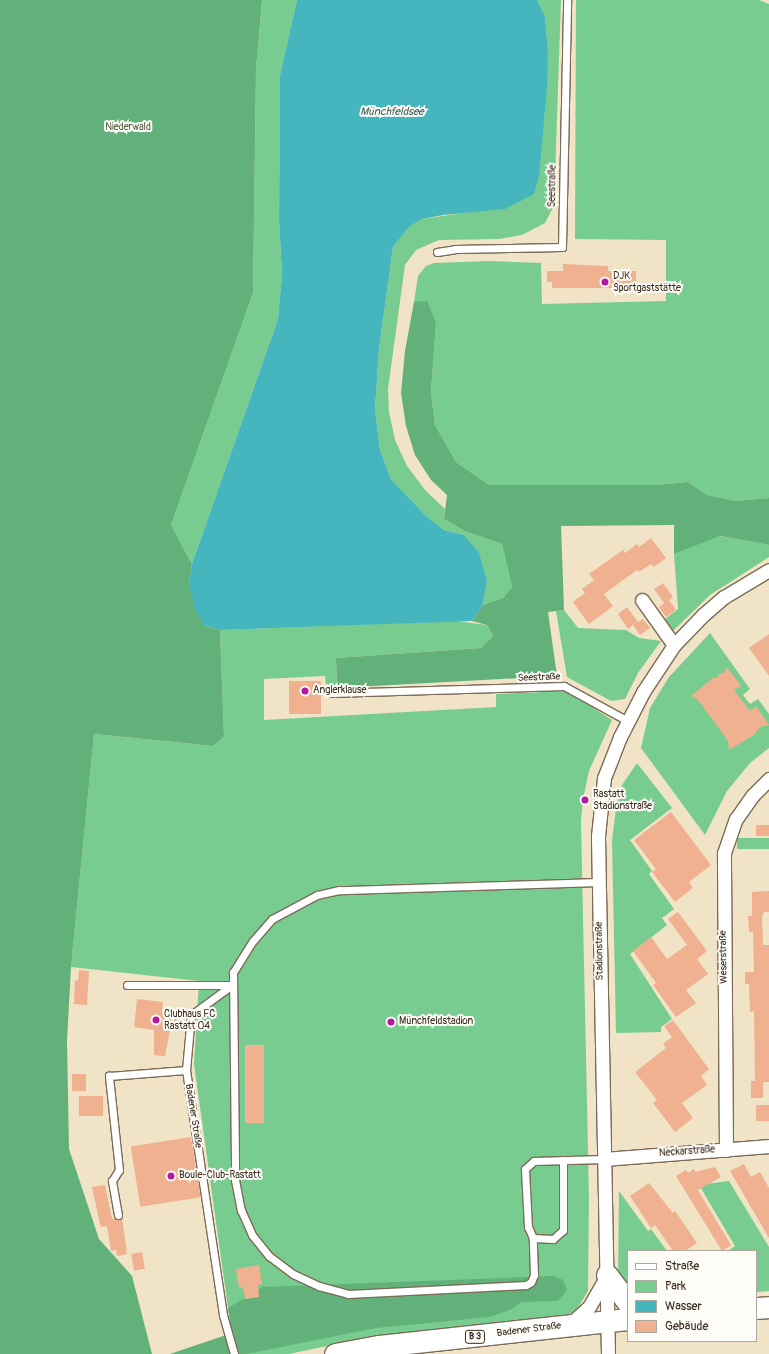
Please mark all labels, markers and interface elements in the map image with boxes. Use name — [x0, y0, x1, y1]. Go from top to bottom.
water label: Münchfeldsee — [360, 105, 424, 119]
park label: Niederwald — [105, 122, 151, 134]
street label: Seestraße — [547, 165, 559, 207]
place label: DJK Sportgaststätte — [613, 270, 681, 294]
marker: DJK Sportgaststätte — [600, 277, 610, 287]
street label: Seestraße — [517, 671, 561, 685]
place label: Anglerklause — [313, 685, 366, 697]
marker: Anglerklause — [300, 686, 310, 696]
place label: Rastatt Stadionstraße — [593, 788, 652, 812]
marker: Rastatt Stadionstraße — [580, 795, 590, 805]
street label: Stadionstraße — [593, 921, 607, 981]
street label: Weserstraße — [718, 930, 730, 984]
place label: Clubhaus FC Rastatt 04 — [164, 1008, 215, 1032]
marker: Clubhaus FC Rastatt 04 — [151, 1015, 161, 1025]
place label: Münchfeldstadion — [399, 1016, 473, 1028]
marker: Münchfeldstadion — [386, 1017, 396, 1027]
street label: Badener Straße — [182, 1083, 204, 1149]
street label: Neckarstraße — [659, 1144, 715, 1160]
place label: Boule-Club-Rastatt — [179, 1170, 261, 1182]
marker: Boule-Club-Rastatt — [166, 1171, 176, 1181]
legend — [627, 1250, 757, 1342]
text: Straße — [665, 1259, 699, 1274]
text: Park — [665, 1279, 686, 1294]
text: Wasser — [665, 1299, 702, 1314]
text: Gebäude — [665, 1319, 708, 1334]
street label: Badener Straße — [496, 1320, 562, 1340]
road number: B 3 — [464, 1330, 486, 1344]

